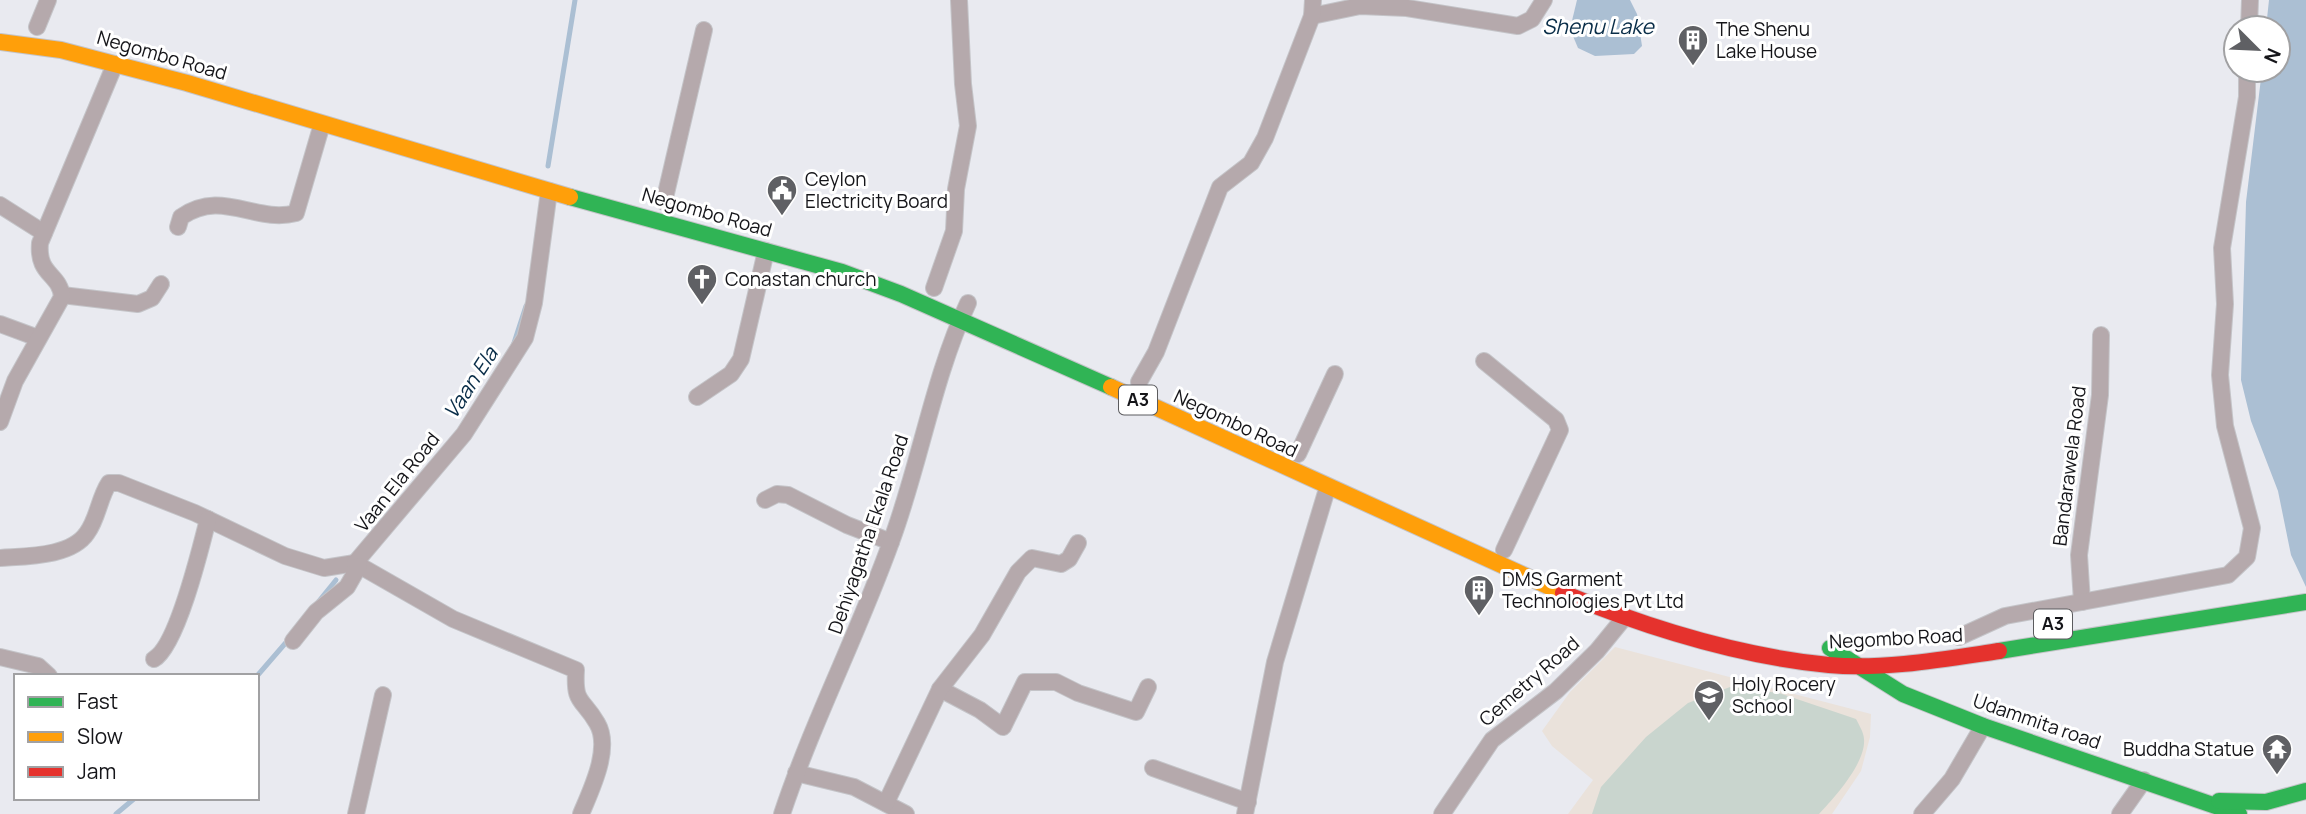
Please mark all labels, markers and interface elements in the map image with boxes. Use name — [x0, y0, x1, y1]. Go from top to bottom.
water label: Shenu Lake — [1542, 12, 1655, 40]
north arrow — [2222, 14, 2292, 84]
place label: The Shenu Lake House — [1716, 16, 1817, 64]
building icon: The Shenu Lake House — [1676, 23, 1710, 67]
street label: Negombo Road — [94, 24, 230, 86]
text: N — [2258, 44, 2287, 67]
place label: Ceylon Electricity Board — [805, 166, 948, 214]
public building icon: Ceylon Electricity Board — [765, 173, 799, 217]
street label: Negombo Road — [639, 181, 775, 243]
church icon: Conastan church — [685, 262, 719, 306]
place label: Conastan church — [725, 266, 876, 292]
water label: Vaan Ela — [437, 340, 504, 424]
street label: Negombo Road — [1170, 383, 1302, 463]
street label: Bandarawela Road — [2046, 385, 2092, 547]
road number: A3 — [1119, 386, 1157, 414]
street label: Vaan Ela Road — [349, 427, 445, 537]
street label: Dehiyagatha Ekala Road — [822, 431, 914, 637]
place label: DMS Garment Technologies Pvt Ltd — [1502, 566, 1684, 614]
building icon: DMS Garment Technologies Pvt Ltd — [1462, 573, 1496, 617]
road number: A3 — [2034, 610, 2072, 638]
street label: Negombo Road — [1828, 622, 1964, 654]
street label: Cemetry Road — [1473, 630, 1585, 732]
place label: Holy Rocery School — [1732, 671, 1836, 719]
legend — [14, 674, 259, 800]
school or university icon: Holy Rocery School — [1692, 678, 1726, 722]
text: Fast — [77, 687, 118, 715]
street label: Udammita road — [1970, 687, 2104, 755]
text: Slow — [77, 722, 123, 750]
temple icon: Buddha Statue — [2260, 732, 2294, 776]
place label: Buddha Statue — [2123, 736, 2254, 762]
text: Jam — [77, 757, 116, 785]

